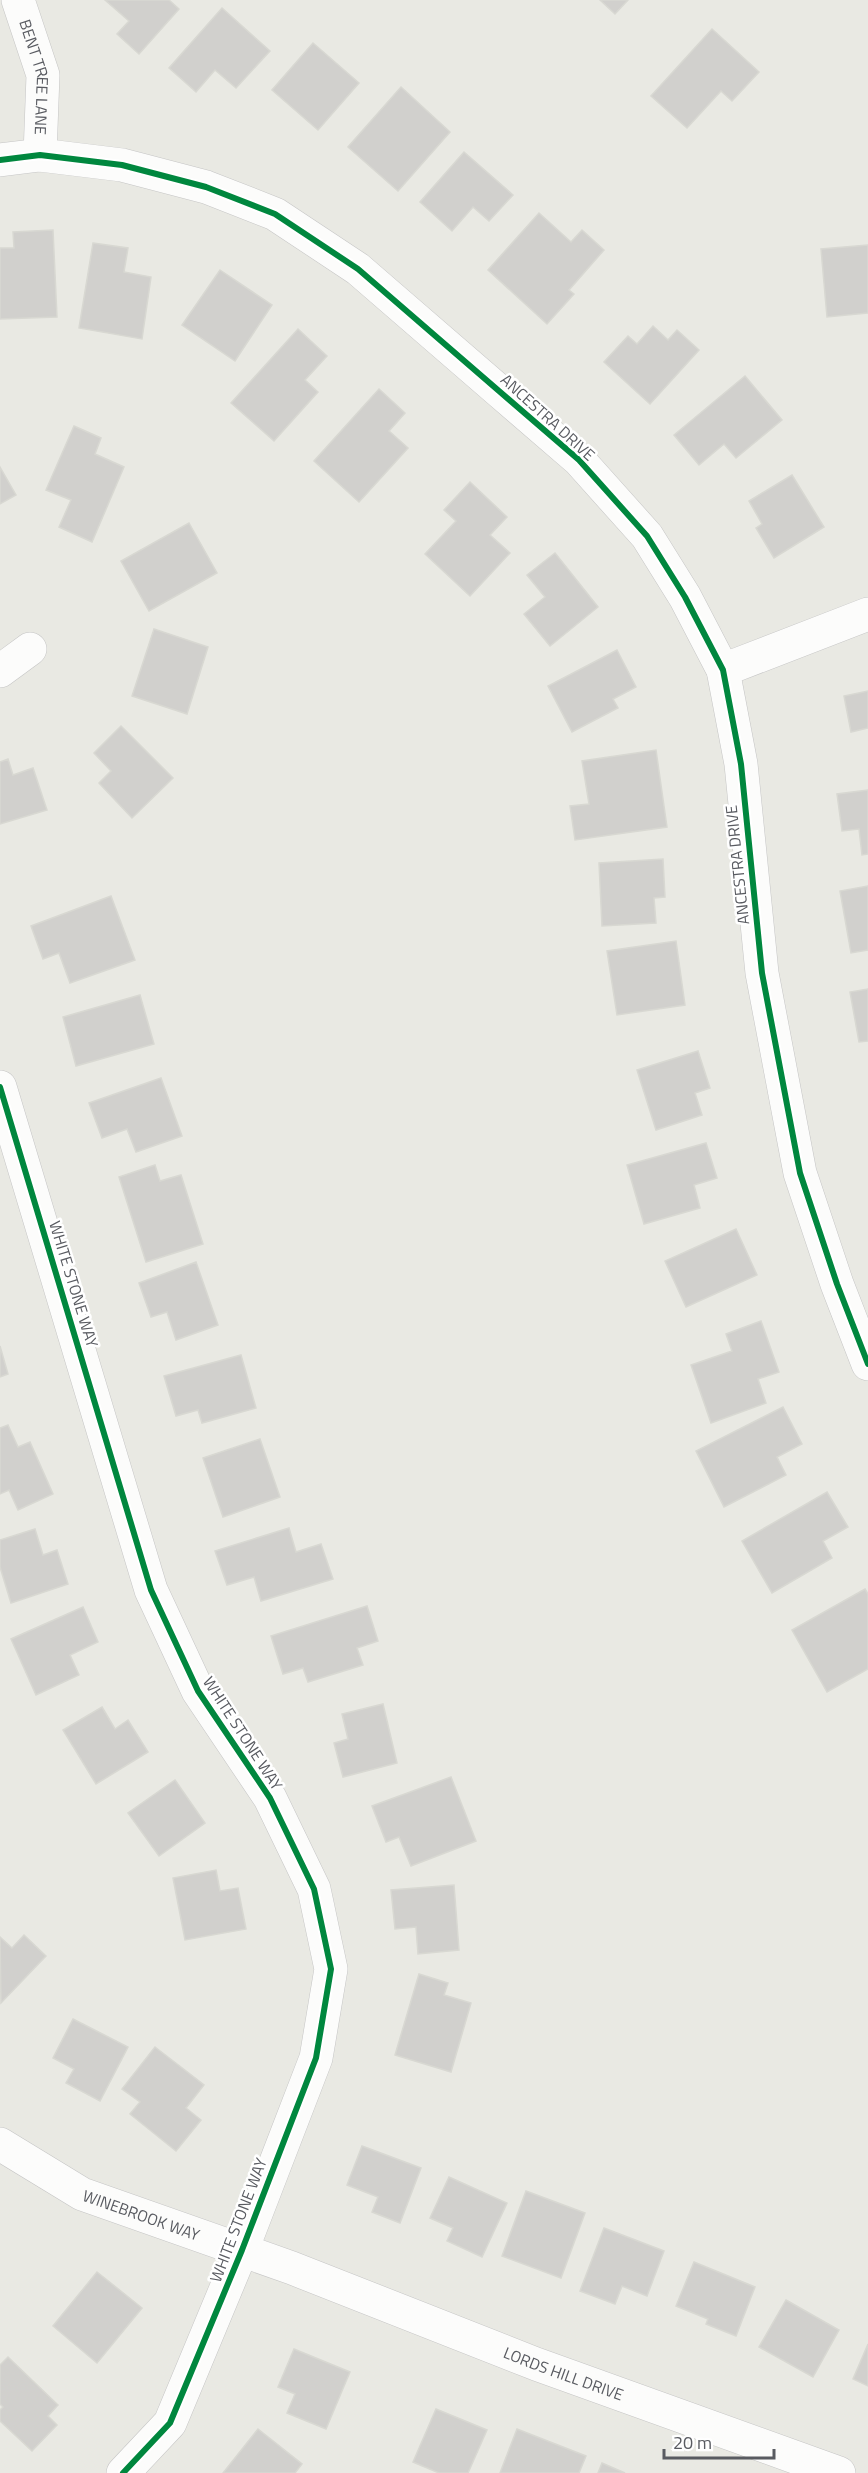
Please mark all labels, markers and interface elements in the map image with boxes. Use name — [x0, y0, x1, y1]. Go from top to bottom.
street label: BENT TREE LANE — [13, 16, 55, 135]
street label: ANCESTRA DRIVE — [495, 368, 601, 466]
street label: ANCESTRA DRIVE — [719, 804, 755, 926]
street label: WHITE STONE WAY — [43, 1218, 105, 1351]
street label: WHITE STONE WAY — [197, 1671, 289, 1795]
street label: WHITE STONE WAY — [203, 2154, 273, 2286]
street label: WINEBROOK WAY — [80, 2183, 204, 2247]
street label: LORDS HILL DRIVE — [500, 2340, 627, 2407]
scale bar — [664, 2422, 774, 2460]
text: 20 m — [673, 2429, 712, 2456]

